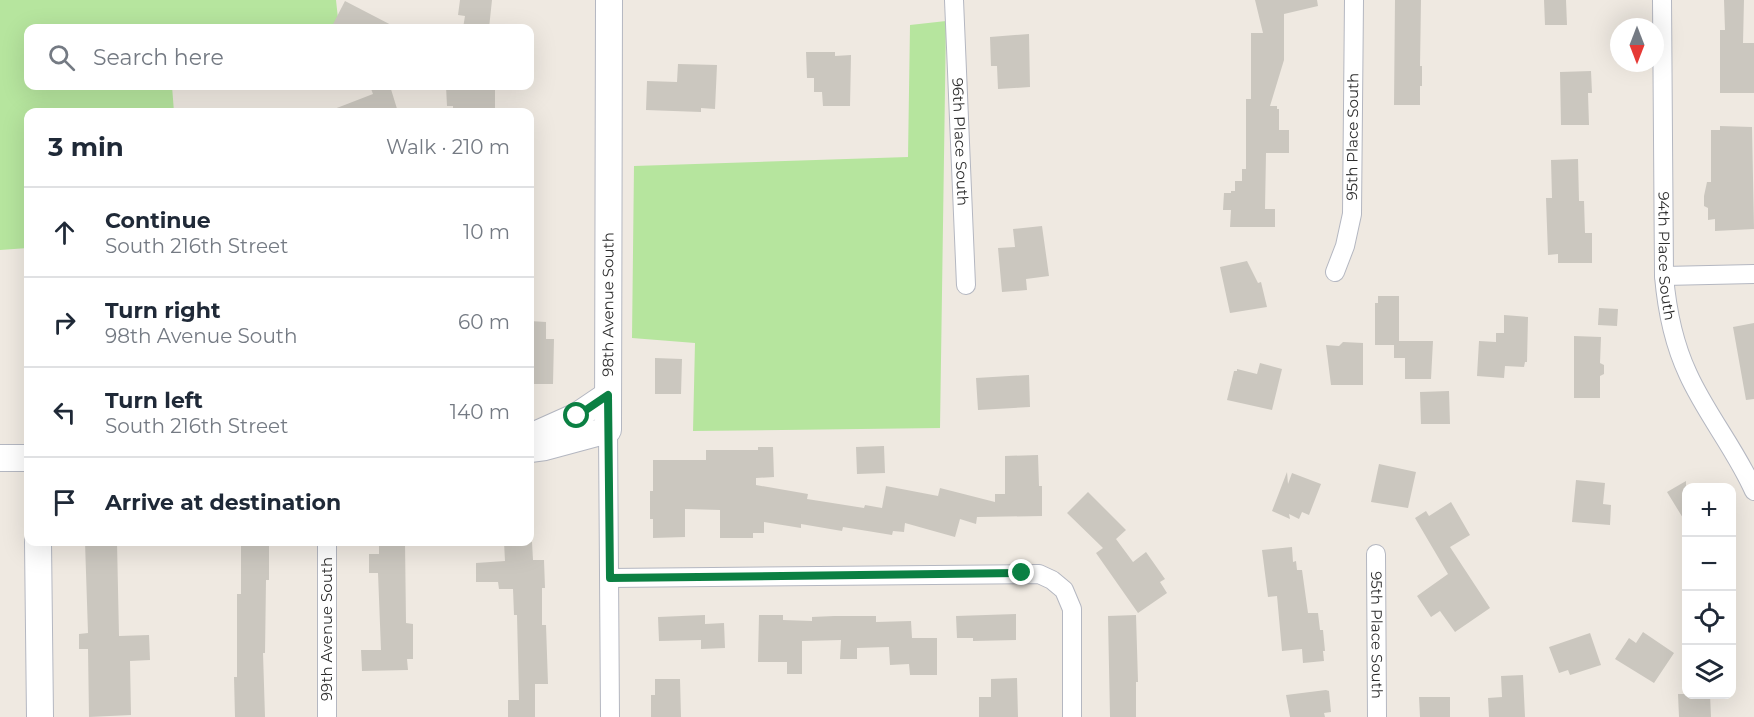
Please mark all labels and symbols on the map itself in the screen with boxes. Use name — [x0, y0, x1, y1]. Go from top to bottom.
north arrow — [1610, 18, 1664, 72]
street label: 95th Place South — [1342, 73, 1362, 201]
street label: 96th Place South — [948, 77, 973, 206]
street label: 94th Place South — [1654, 191, 1680, 322]
street label: 98th Avenue South — [598, 232, 617, 377]
route start — [563, 402, 589, 428]
street label: 99th Avenue South — [317, 557, 336, 701]
route end — [1008, 559, 1034, 585]
street label: 95th Place South — [1367, 571, 1387, 699]

